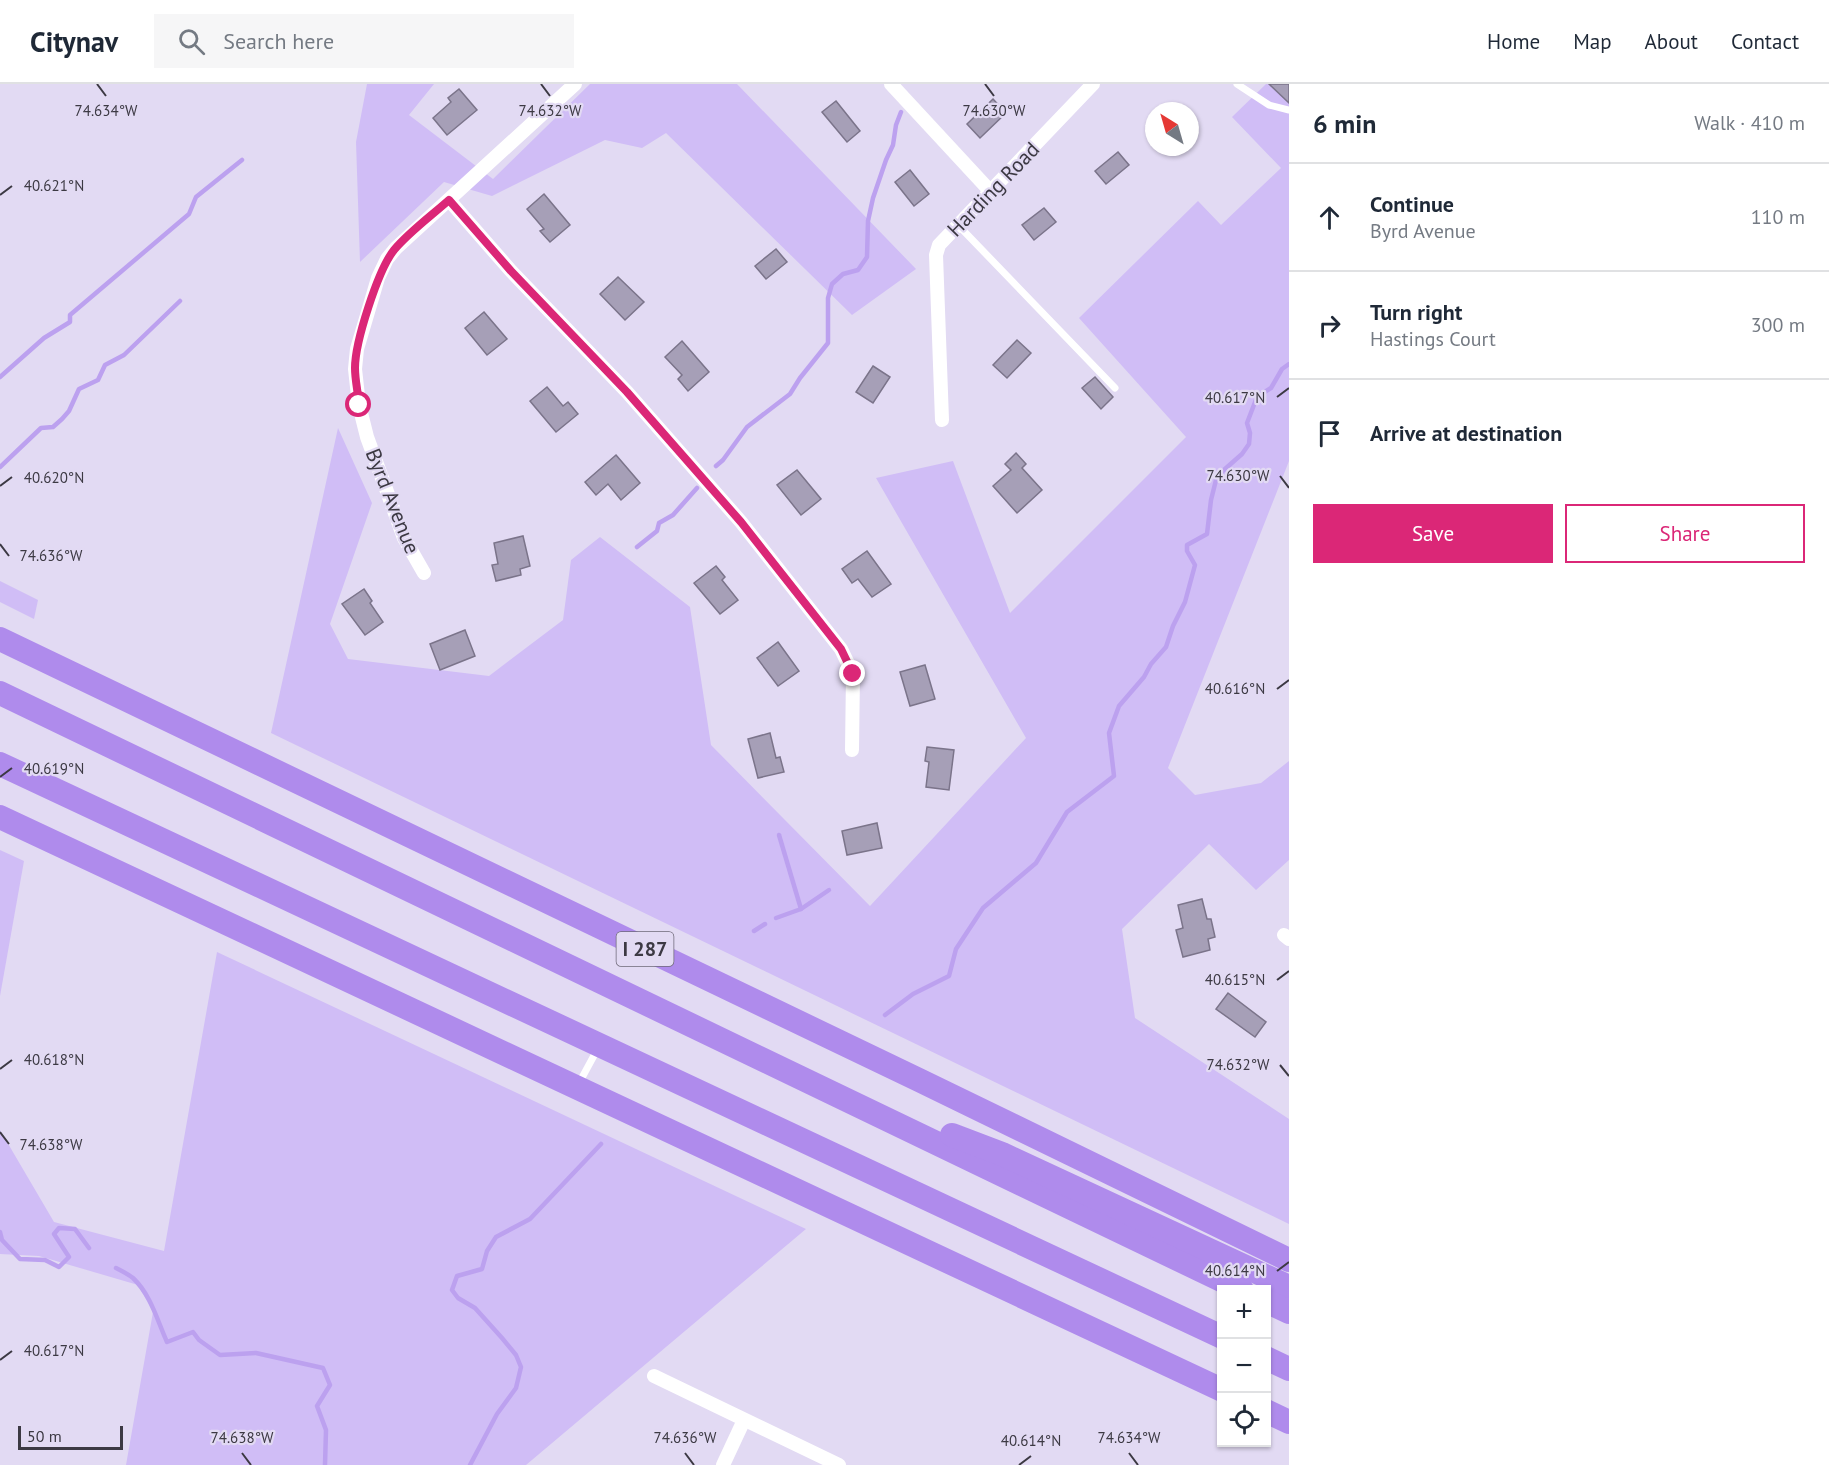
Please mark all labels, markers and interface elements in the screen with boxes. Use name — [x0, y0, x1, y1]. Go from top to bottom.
search box — [154, 14, 574, 68]
text: Citynav — [30, 23, 118, 60]
icon: search — [175, 25, 208, 58]
text: Search here — [223, 27, 334, 55]
text: Home — [1487, 28, 1540, 55]
text: Map — [1573, 28, 1612, 55]
text: About — [1645, 28, 1698, 55]
text: Contact — [1731, 28, 1799, 55]
text: 74.634°W — [75, 101, 138, 120]
text: 74.632°W — [519, 101, 582, 120]
text: 74.630°W — [963, 101, 1026, 120]
north arrow — [1145, 102, 1199, 156]
text: 6 min — [1313, 107, 1376, 140]
text: Walk · 410 m — [1694, 110, 1805, 136]
street label: Harding Road — [941, 136, 1045, 242]
text: 40.621°N — [24, 176, 84, 195]
text: Continue — [1370, 190, 1454, 218]
icon: ahead — [1313, 201, 1346, 234]
text: 110 m — [1751, 204, 1805, 230]
text: Byrd Avenue — [1370, 218, 1476, 244]
text: Turn right — [1370, 298, 1462, 326]
icon: right — [1313, 309, 1346, 342]
text: 300 m — [1751, 312, 1805, 338]
text: Hastings Court — [1370, 326, 1496, 352]
text: 40.617°N — [1205, 388, 1265, 407]
route start — [345, 391, 371, 417]
icon: arrive — [1313, 417, 1346, 450]
text: Arrive at destination — [1370, 419, 1562, 447]
street label: Byrd Avenue — [360, 444, 426, 558]
text: 74.630°W — [1207, 466, 1270, 485]
text: 40.620°N — [24, 468, 84, 487]
button: Save — [1313, 504, 1553, 563]
button: Share — [1565, 504, 1805, 563]
text: 74.636°W — [20, 546, 83, 565]
route end — [839, 660, 865, 686]
text: 40.616°N — [1205, 679, 1265, 698]
text: 40.619°N — [24, 759, 84, 778]
road number: I 287 — [616, 932, 674, 966]
text: 40.615°N — [1205, 970, 1265, 989]
text: 40.618°N — [24, 1050, 84, 1069]
text: 74.632°W — [1207, 1055, 1270, 1074]
text: 74.638°W — [20, 1135, 83, 1154]
text: 40.614°N — [1205, 1261, 1265, 1280]
map controls — [1217, 1285, 1271, 1447]
button: + — [1217, 1285, 1271, 1339]
button: − — [1217, 1339, 1271, 1393]
text: 40.617°N — [24, 1341, 84, 1360]
button: locate — [1217, 1393, 1271, 1447]
scale bar — [18, 1423, 123, 1450]
text: 50 m — [27, 1426, 62, 1446]
text: 74.638°W — [211, 1428, 274, 1447]
text: 74.636°W — [654, 1428, 717, 1447]
text: 74.634°W — [1098, 1428, 1161, 1447]
text: 40.614°N — [1001, 1431, 1061, 1450]

